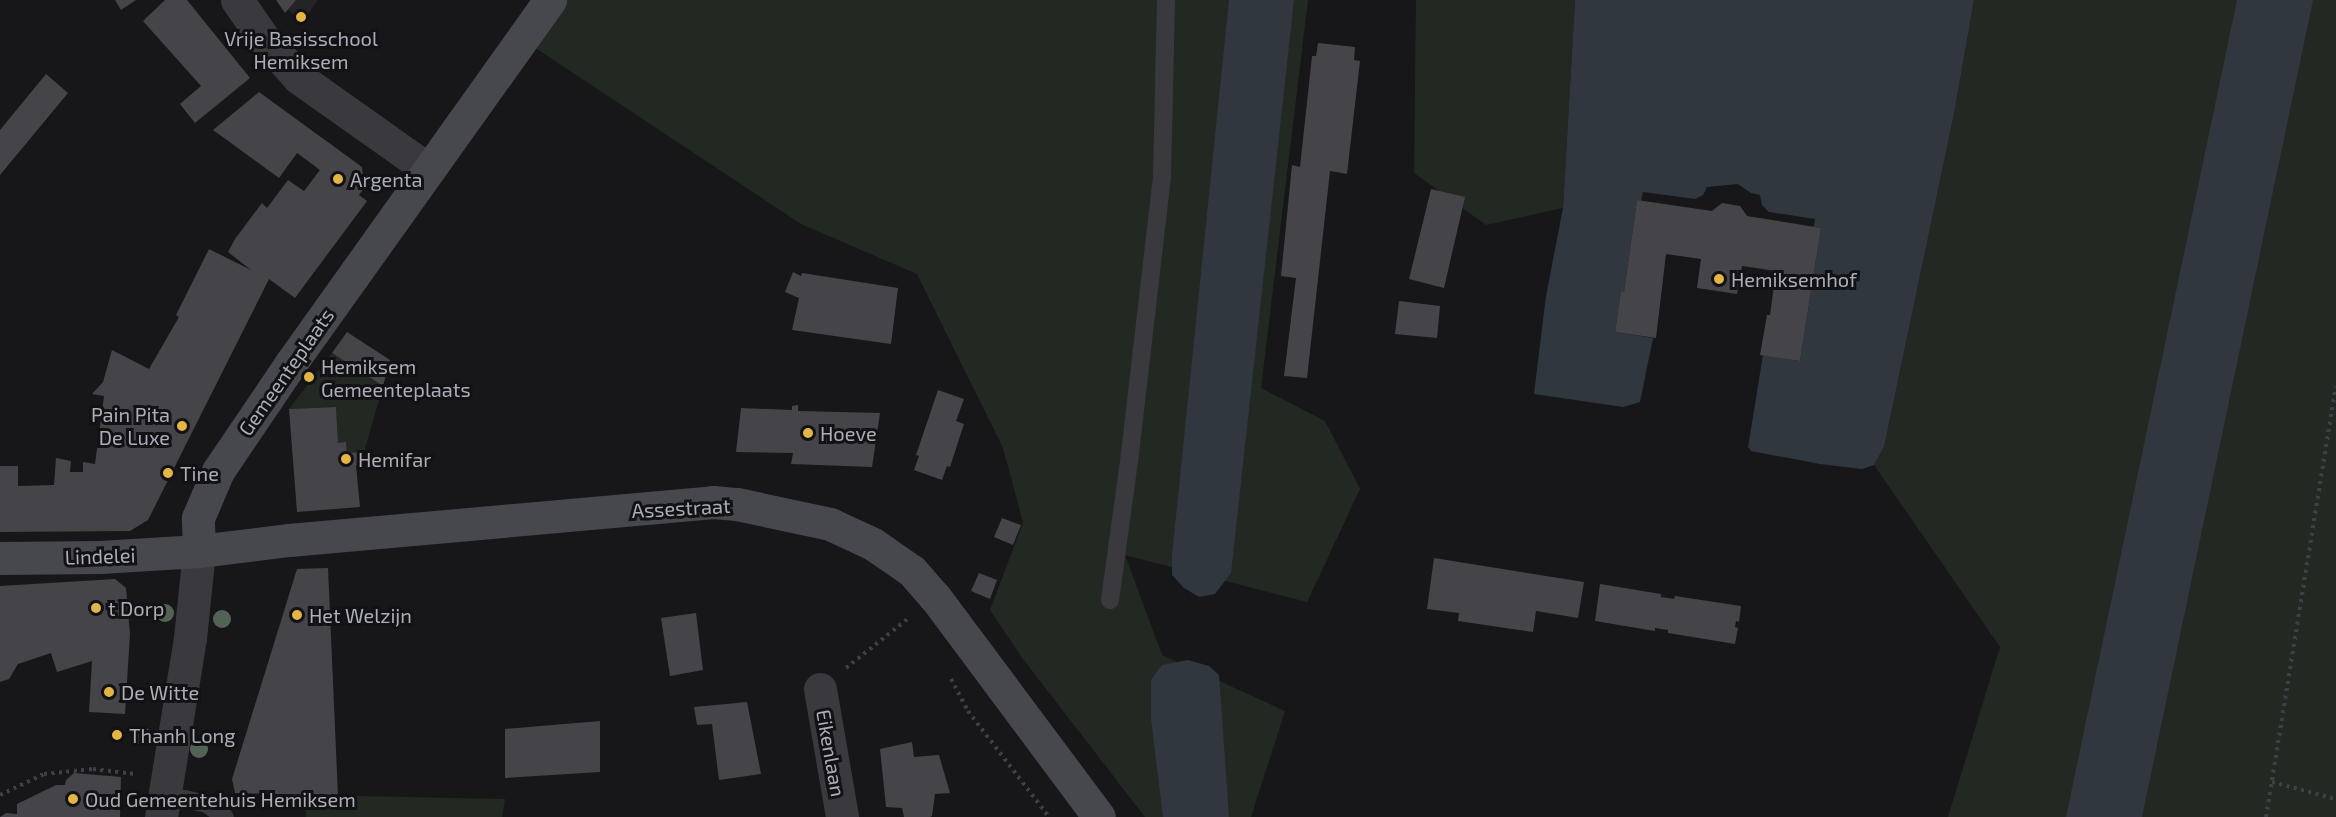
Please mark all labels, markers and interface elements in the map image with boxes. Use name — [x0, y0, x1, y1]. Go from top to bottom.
marker: Vrije Basisschool Hemiksem — [294, 10, 308, 24]
place label: Vrije Basisschool Hemiksem — [224, 27, 378, 74]
place label: Argenta — [350, 167, 422, 191]
marker: Argenta — [331, 172, 345, 186]
place label: Hemiksemhof — [1731, 267, 1857, 291]
marker: Hemiksemhof — [1712, 272, 1726, 286]
street label: Gemeenteplaats — [233, 304, 339, 440]
place label: Hemiksem Gemeenteplaats — [321, 354, 471, 401]
marker: Hemiksem Gemeenteplaats — [302, 370, 316, 384]
place label: Pain Pita De Luxe — [91, 402, 170, 449]
marker: Pain Pita De Luxe — [175, 419, 189, 433]
place label: Hoeve — [820, 421, 877, 445]
marker: Hoeve — [801, 426, 815, 440]
place label: Hemifar — [358, 447, 431, 471]
marker: Hemifar — [339, 452, 353, 466]
place label: Tine — [180, 461, 219, 485]
marker: Tine — [161, 466, 175, 480]
street label: Assestraat — [631, 493, 731, 523]
street label: Lindelei — [64, 543, 136, 569]
place label: t Dorp — [108, 596, 164, 620]
marker: t Dorp — [89, 601, 103, 615]
place label: Het Welzijn — [309, 603, 412, 627]
marker: Het Welzijn — [290, 608, 304, 622]
place label: De Witte — [121, 680, 199, 704]
marker: De Witte — [102, 685, 116, 699]
street label: Eikenlaan — [812, 708, 850, 798]
place label: Thanh Long — [129, 723, 235, 747]
marker: Thanh Long — [110, 728, 124, 742]
place label: Oud Gemeentehuis Hemiksem — [85, 787, 356, 811]
marker: Oud Gemeentehuis Hemiksem — [66, 792, 80, 806]

